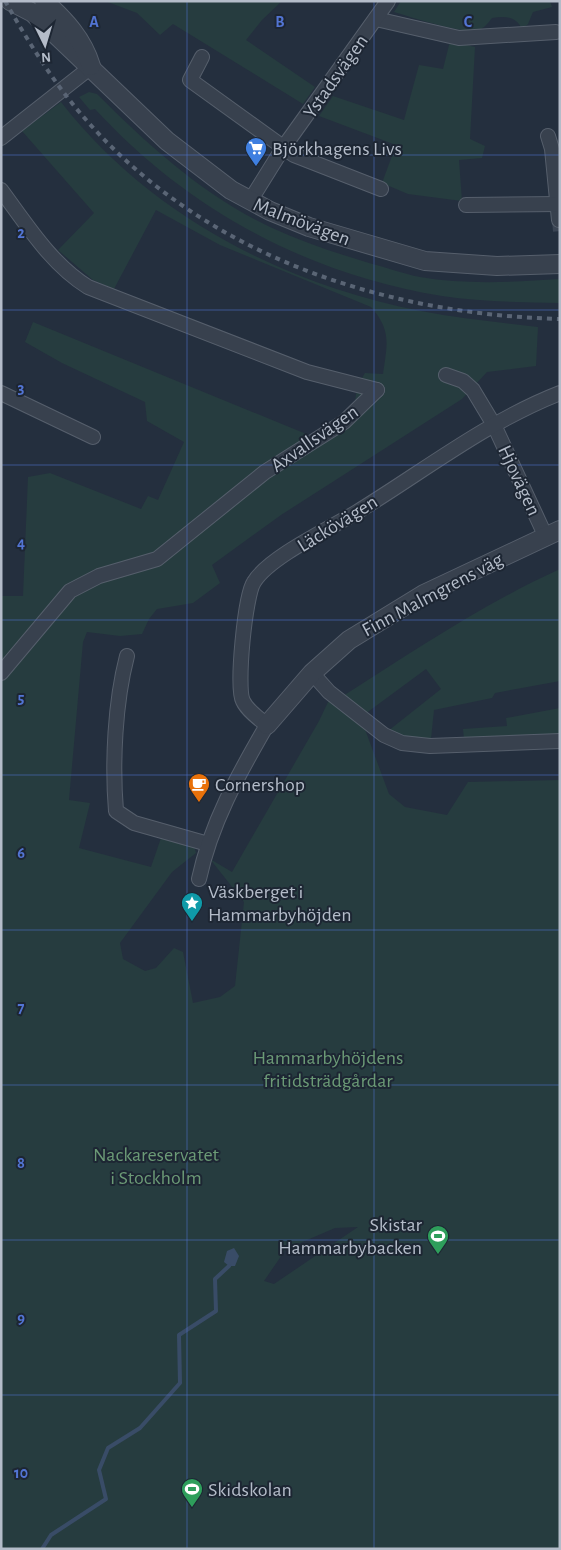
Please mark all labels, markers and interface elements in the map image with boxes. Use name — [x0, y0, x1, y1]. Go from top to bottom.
text: A — [89, 14, 99, 30]
text: B — [275, 14, 285, 30]
text: C — [464, 14, 473, 30]
north arrow — [20, 20, 70, 70]
street label: Ystadsvägen — [300, 31, 372, 122]
text: N — [41, 50, 52, 64]
supermarket icon: Björkhagens Livs — [244, 136, 268, 167]
place label: Björkhagens Livs — [272, 139, 402, 159]
street label: Malmövägen — [250, 194, 353, 250]
text: 2 — [17, 225, 25, 241]
text: 3 — [18, 380, 25, 396]
street label: Axvallsvägen — [267, 401, 362, 476]
street label: Hjovägen — [494, 442, 544, 519]
street label: Läckövägen — [294, 491, 381, 556]
text: 4 — [17, 535, 25, 551]
street label: Finn Malmgrens väg — [359, 549, 507, 640]
text: 5 — [18, 690, 25, 706]
cafe icon: Cornershop — [187, 772, 211, 803]
place label: Cornershop — [215, 775, 305, 795]
text: 6 — [17, 845, 25, 861]
place label: Väskberget i Hammarbyhöjden — [208, 882, 352, 925]
place icon: Väskberget i Hammarbyhöjden — [180, 891, 204, 922]
text: 7 — [18, 1000, 25, 1016]
park label: Hammarbyhöjdens fritidsträdgårdar — [253, 1048, 404, 1091]
park label: Nackareservatet i Stockholm — [93, 1145, 220, 1188]
text: 8 — [17, 1155, 25, 1171]
place label: Skistar Hammarbybacken — [278, 1215, 423, 1258]
sports icon: Skistar Hammarbybacken — [426, 1224, 450, 1255]
text: 9 — [17, 1310, 25, 1326]
text: 10 — [14, 1465, 28, 1481]
sports icon: Skidskolan — [180, 1477, 204, 1508]
place label: Skidskolan — [208, 1480, 292, 1500]

